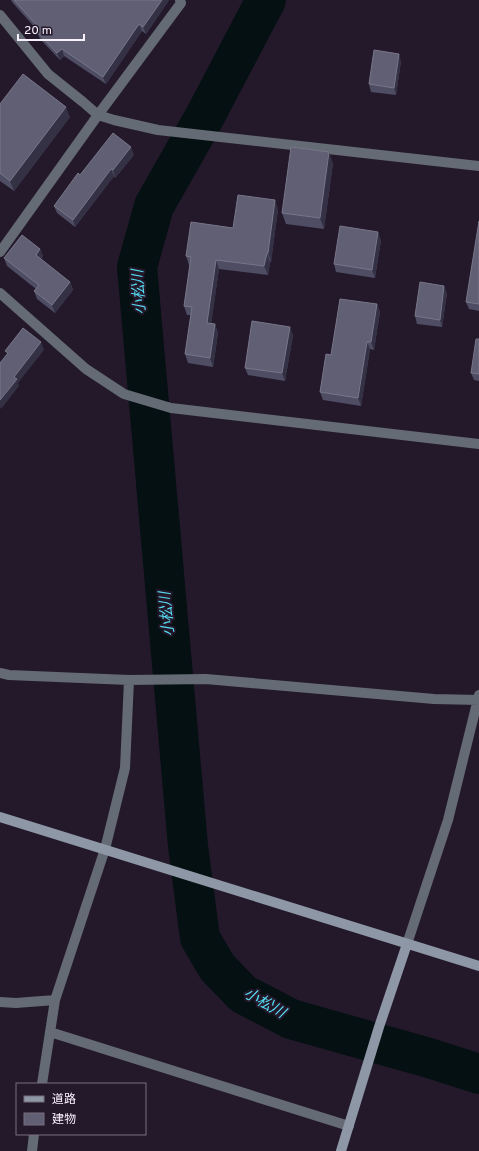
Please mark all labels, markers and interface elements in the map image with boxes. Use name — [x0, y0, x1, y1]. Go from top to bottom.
scale bar — [18, 16, 84, 42]
text: 20 m — [24, 23, 52, 39]
water label: 小松川 — [129, 267, 151, 315]
water label: 小松川 — [156, 589, 179, 637]
water label: 小松川 — [240, 985, 290, 1024]
legend — [16, 1083, 146, 1135]
text: 道路 — [52, 1092, 76, 1108]
text: 建物 — [52, 1112, 76, 1128]

